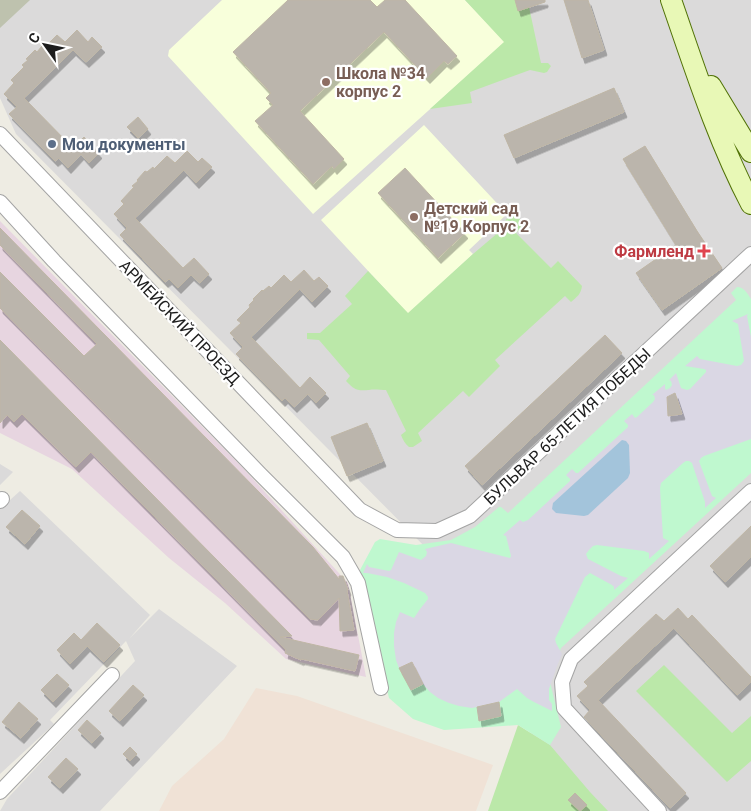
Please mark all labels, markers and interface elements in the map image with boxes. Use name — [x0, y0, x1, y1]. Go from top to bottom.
north arrow — [20, 20, 70, 70]
text: С — [25, 30, 43, 46]
place label: Школа №34 корпус 2 — [336, 64, 425, 101]
marker: Школа №34 корпус 2 — [320, 76, 332, 88]
place label: Мои документы — [62, 135, 186, 154]
marker: Мои документы — [46, 138, 58, 150]
place label: Детский сад №19 Корпус 2 — [424, 199, 529, 236]
marker: Детский сад №19 Корпус 2 — [408, 211, 420, 223]
place label: Фармленд — [614, 242, 694, 261]
marker: Фармленд — [698, 245, 710, 257]
street label: АРМЕЙСКИЙ ПРОЕЗД — [115, 256, 244, 389]
street label: БУЛЬВАР 65-ЛЕТИЯ ПОБЕДЫ — [480, 344, 655, 509]

